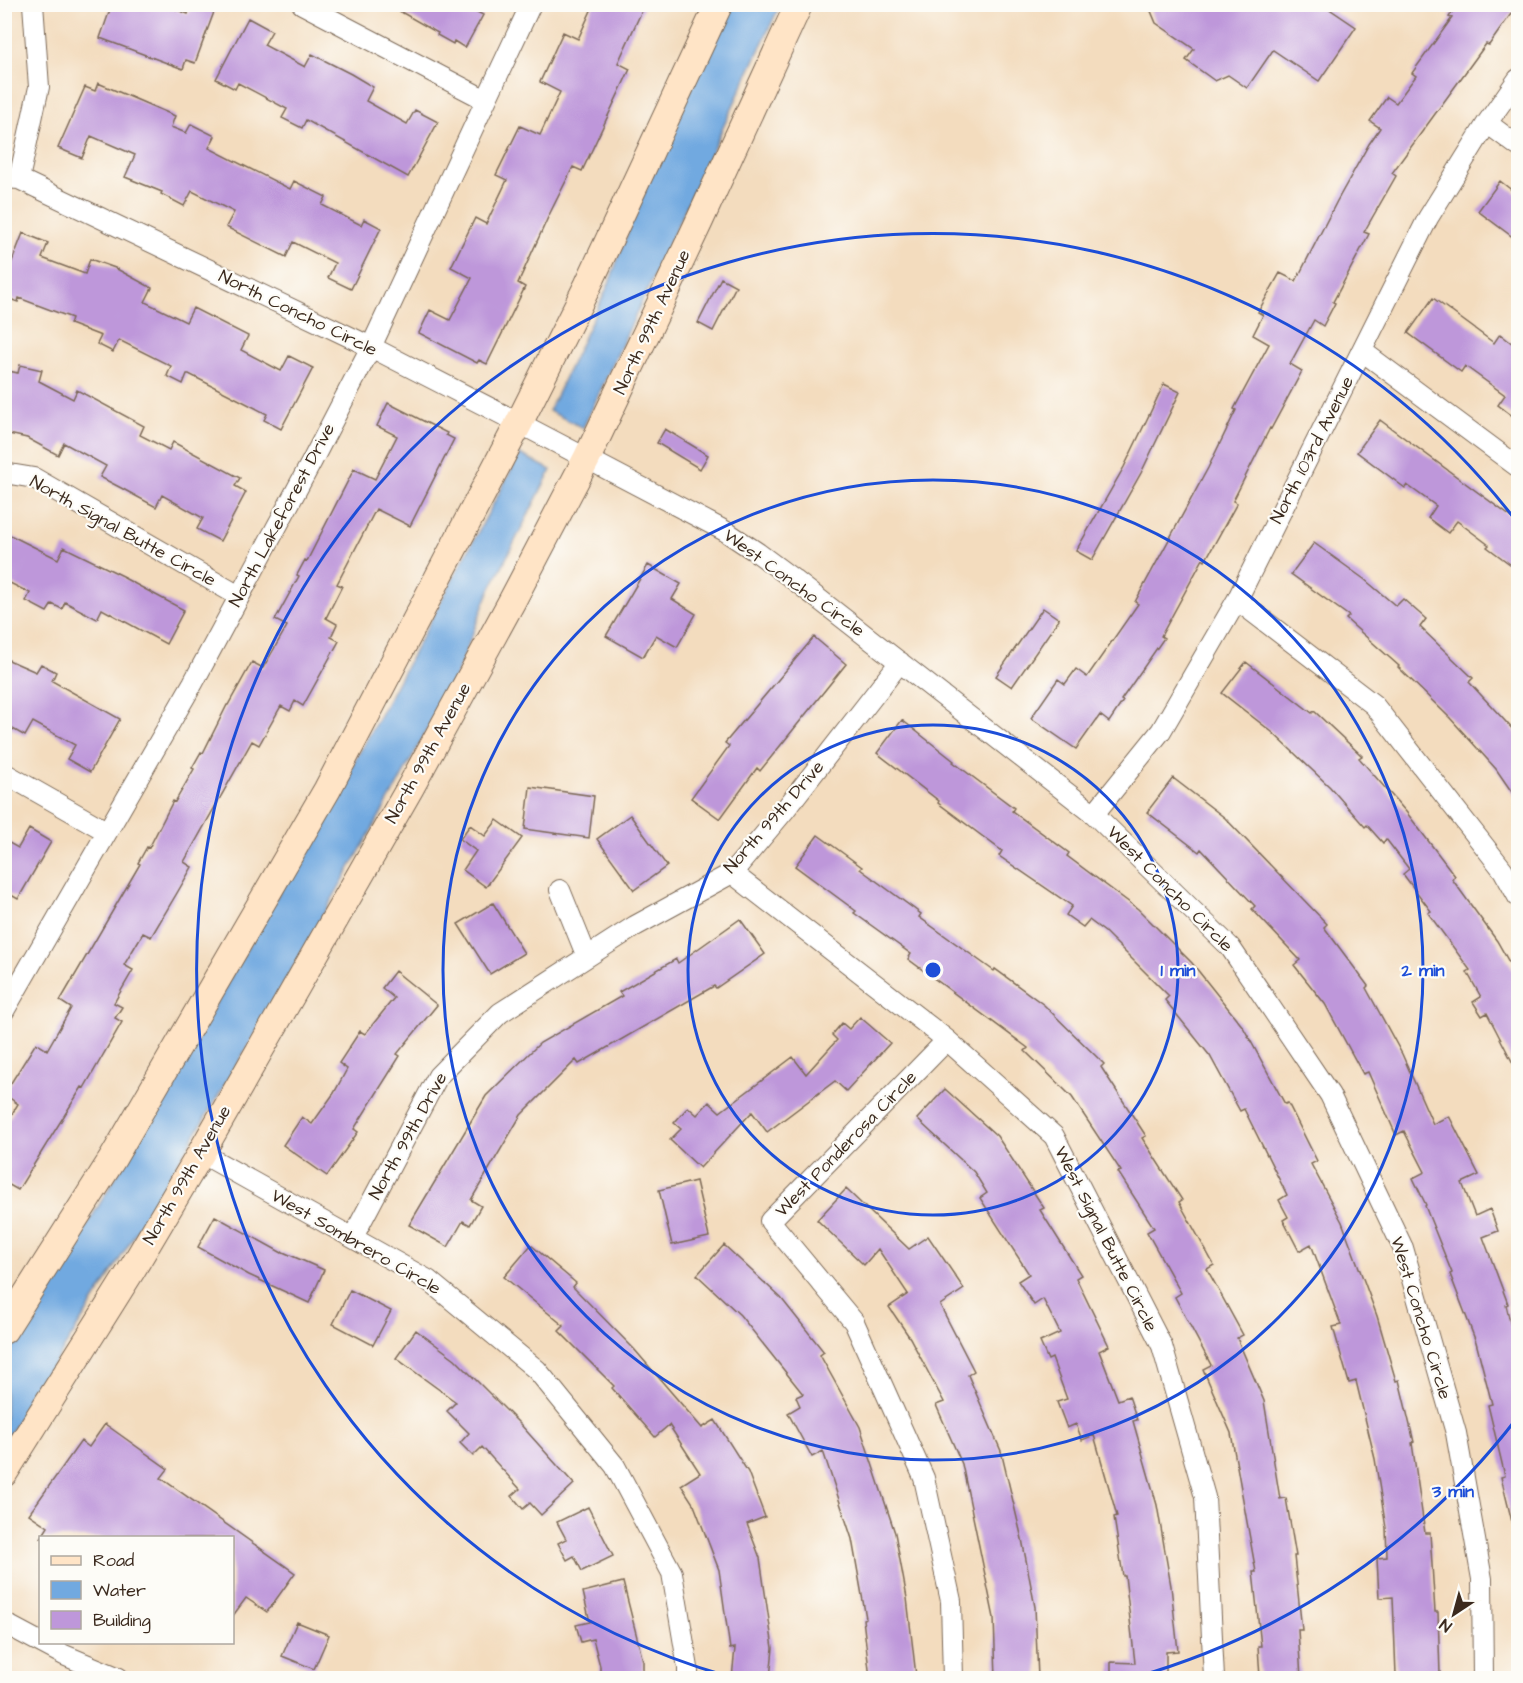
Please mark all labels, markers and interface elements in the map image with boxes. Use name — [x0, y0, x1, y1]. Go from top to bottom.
street label: North 99th Avenue — [607, 245, 697, 398]
street label: North Concho Circle — [215, 264, 382, 362]
street label: North 103rd Avenue — [1264, 372, 1360, 528]
street label: North Lakeforest Drive — [223, 419, 341, 611]
street label: North Signal Butte Circle — [25, 469, 221, 594]
street label: West Concho Circle — [718, 523, 870, 643]
street label: North 99th Avenue — [379, 678, 477, 828]
street label: North 99th Drive — [718, 755, 830, 879]
street label: West Concho Circle — [1101, 820, 1239, 958]
text: 1 min — [1160, 958, 1196, 983]
text: 2 min — [1400, 958, 1445, 983]
centre of rings — [923, 960, 943, 980]
street label: West Ponderosa Circle — [769, 1065, 923, 1223]
street label: North 99th Drive — [363, 1068, 453, 1204]
street label: North 99th Avenue — [137, 1100, 237, 1249]
street label: West Signal Butte Circle — [1047, 1142, 1164, 1337]
street label: West Sombrero Circle — [266, 1183, 446, 1301]
street label: West Concho Circle — [1384, 1234, 1458, 1403]
text: 3 min — [1431, 1479, 1474, 1504]
legend — [39, 1536, 234, 1644]
text: Road — [93, 1548, 134, 1573]
text: Water — [93, 1578, 146, 1603]
north arrow — [1424, 1584, 1484, 1644]
text: Building — [93, 1608, 151, 1634]
text: N — [1435, 1613, 1456, 1637]

